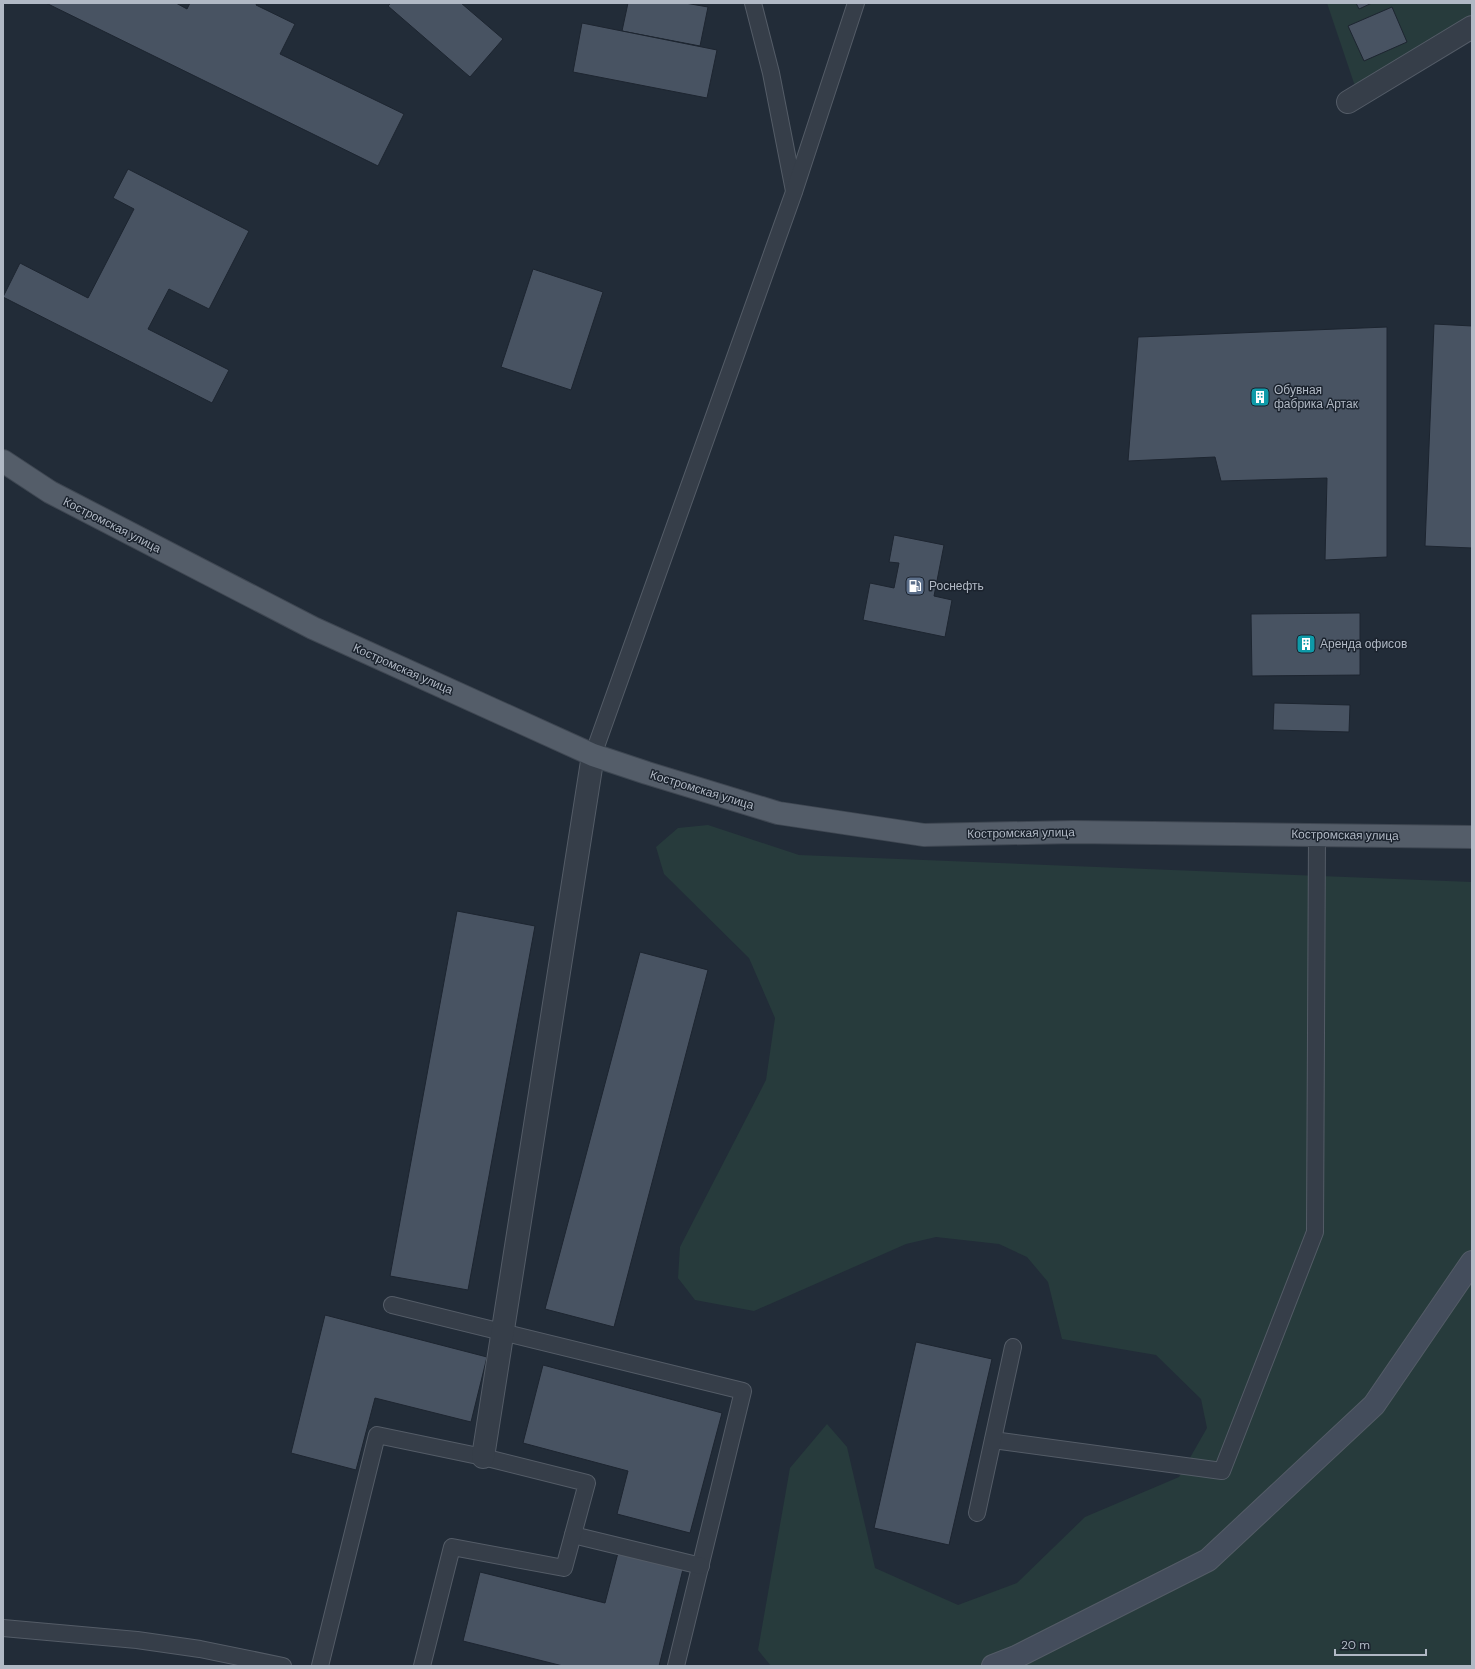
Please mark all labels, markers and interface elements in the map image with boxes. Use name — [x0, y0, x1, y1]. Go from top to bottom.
place label: Обувная фабрика Артак — [1274, 382, 1359, 412]
building icon: Обувная фабрика Артак — [1249, 386, 1271, 408]
street label: Костромская улица — [60, 493, 164, 557]
fuel station icon: Роснефть — [904, 575, 926, 597]
place label: Роснефть — [929, 578, 984, 594]
building icon: Аренда офисов — [1295, 633, 1317, 655]
place label: Аренда офисов — [1320, 636, 1407, 652]
street label: Костромская улица — [351, 640, 456, 698]
street label: Костромская улица — [648, 767, 756, 813]
street label: Костромская улица — [967, 824, 1075, 842]
street label: Костромская улица — [1291, 826, 1399, 844]
scale bar — [1335, 1631, 1426, 1657]
text: 20 m — [1341, 1637, 1370, 1653]

